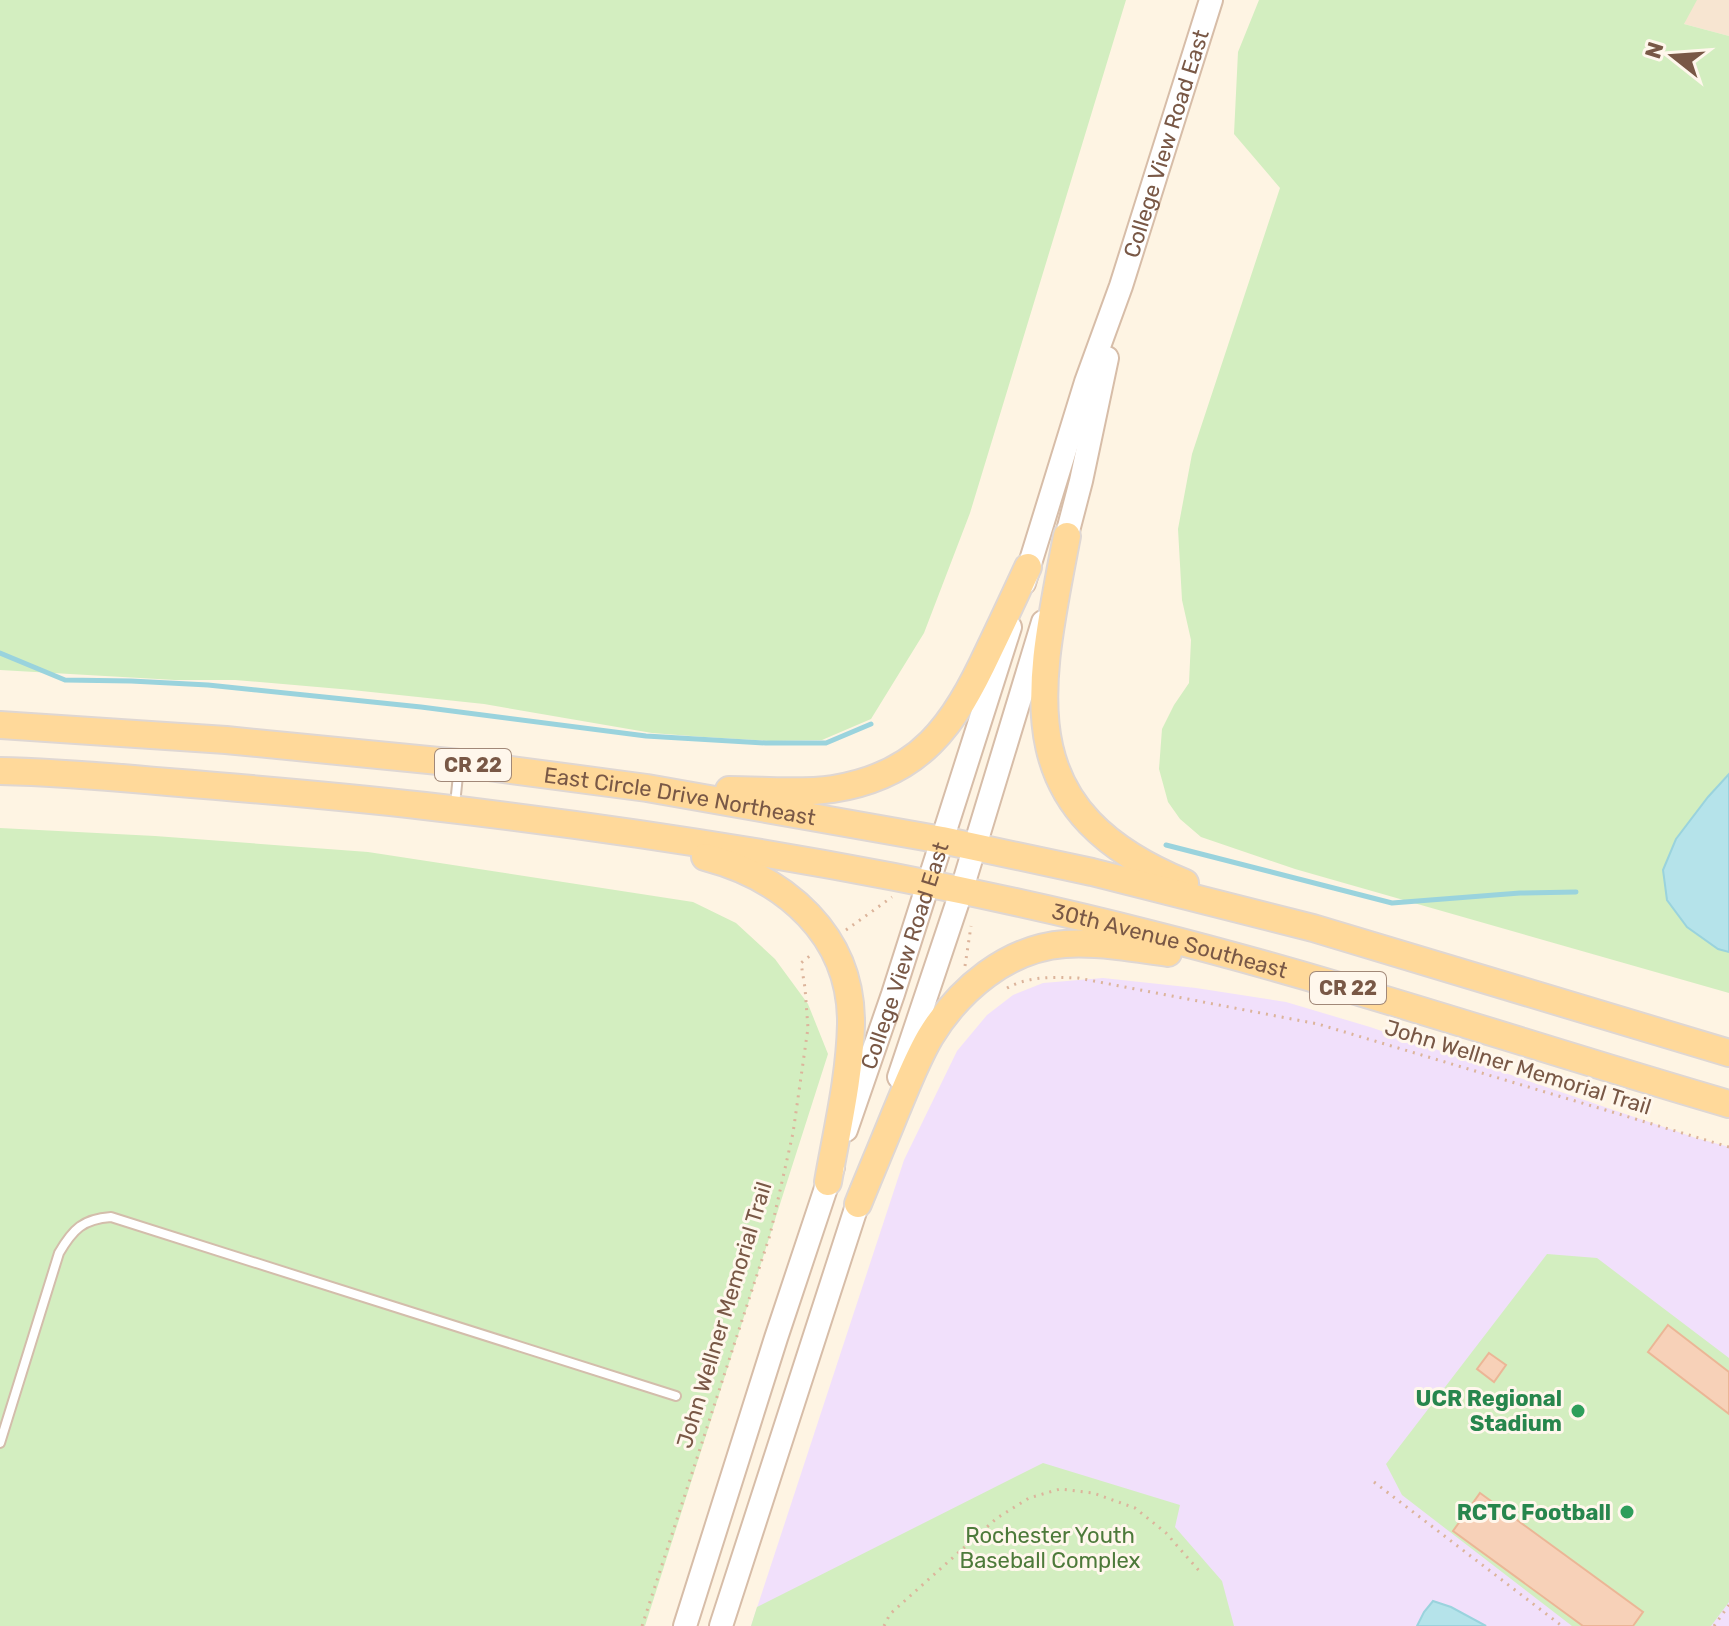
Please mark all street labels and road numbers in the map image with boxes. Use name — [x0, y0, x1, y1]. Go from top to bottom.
street label: College View Road East — [1117, 26, 1215, 261]
road number: CR 22 — [435, 749, 511, 781]
street label: East Circle Drive Northeast — [542, 761, 818, 831]
street label: College View Road East — [855, 838, 954, 1073]
street label: 30th Avenue Southeast — [1049, 897, 1291, 984]
road number: CR 22 — [1310, 972, 1386, 1004]
street label: John Wellner Memorial Trail — [1381, 1014, 1655, 1120]
street label: John Wellner Memorial Trail — [671, 1178, 777, 1452]

